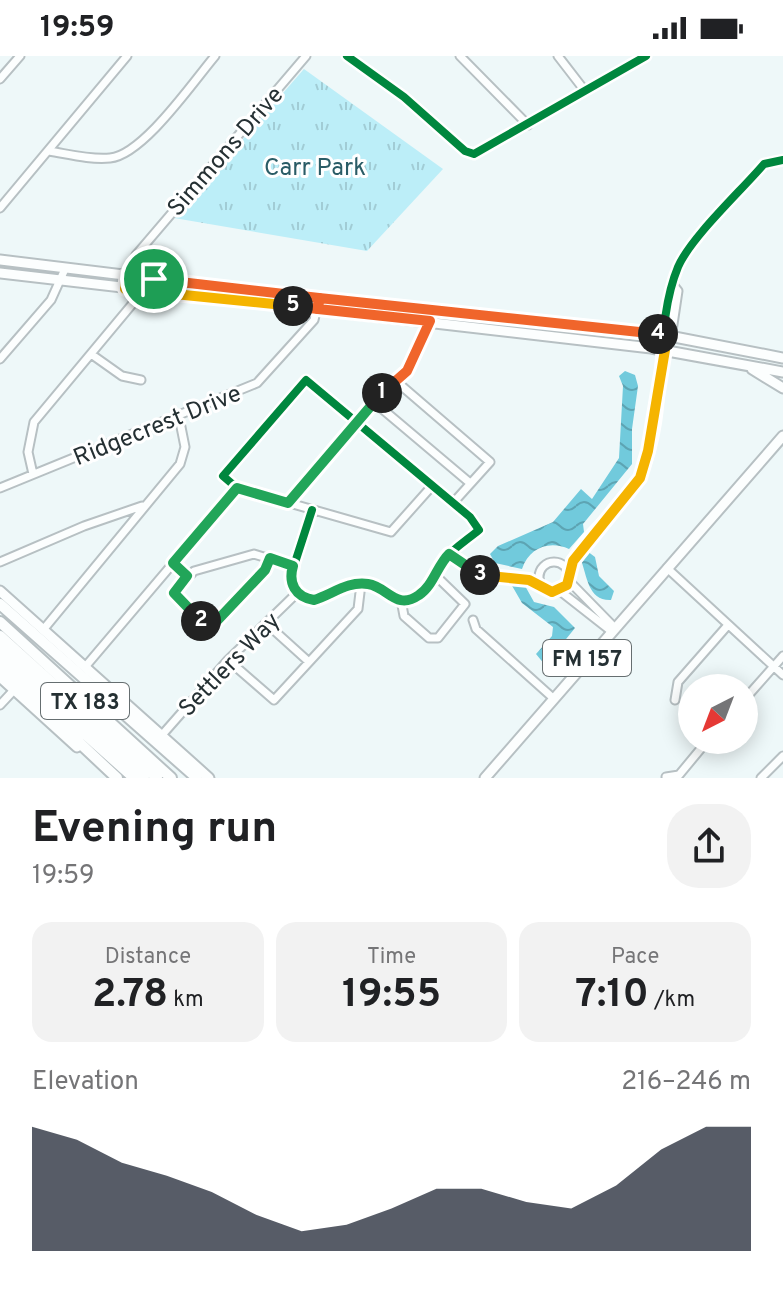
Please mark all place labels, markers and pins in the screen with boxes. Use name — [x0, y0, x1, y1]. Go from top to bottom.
pin — [120, 245, 188, 313]
pin: 5 — [273, 286, 313, 326]
pin: 4 — [638, 314, 678, 354]
pin: 1 — [362, 373, 402, 413]
pin: 3 — [460, 555, 500, 595]
pin: 2 — [181, 601, 221, 641]

